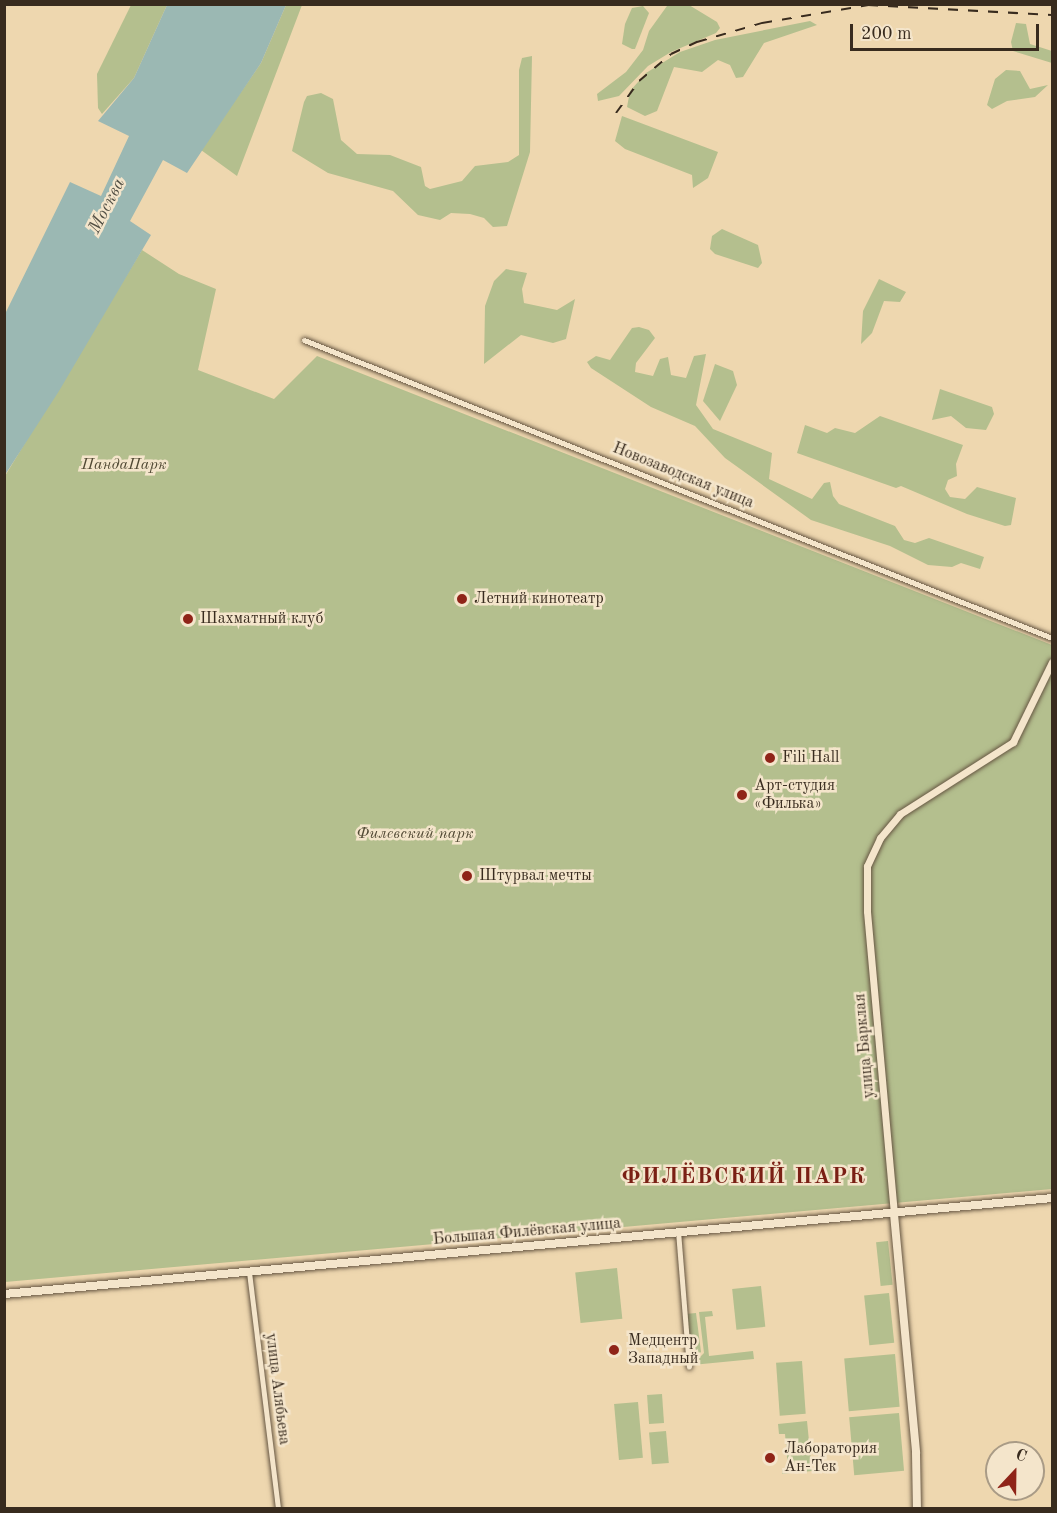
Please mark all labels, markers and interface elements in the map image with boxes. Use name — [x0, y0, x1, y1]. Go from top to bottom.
scale bar — [853, 12, 1042, 50]
text: 200 m — [861, 25, 912, 43]
water label: Москва — [84, 175, 130, 237]
street label: Новозаводская улица — [610, 439, 756, 513]
park label: ПандаПарк — [81, 455, 167, 475]
place label: Летний кинотеатр — [474, 589, 604, 609]
marker: Летний кинотеатр — [455, 592, 469, 606]
place label: Шахматный клуб — [200, 609, 323, 629]
marker: Шахматный клуб — [181, 612, 195, 626]
place label: Fili Hall — [782, 748, 839, 768]
marker: Fili Hall — [763, 751, 777, 765]
place label: Арт-студия «Филька» — [754, 776, 835, 814]
marker: Арт-студия «Филька» — [735, 788, 749, 802]
park label: Филевский парк — [356, 824, 474, 844]
place label: Штурвал мечты — [479, 866, 592, 886]
marker: Штурвал мечты — [460, 869, 474, 883]
street label: улица Барклая — [851, 993, 879, 1099]
district label: ФИЛЁВСКИЙ ПАРК — [621, 1165, 867, 1191]
street label: Большая Филёвская улица — [432, 1214, 622, 1250]
place label: Медцентр Западный — [628, 1331, 698, 1369]
street label: улица Алябьева — [261, 1332, 293, 1446]
marker: Медцентр Западный — [605, 1341, 623, 1359]
place label: Лаборатория Ан-Тек — [784, 1439, 877, 1477]
north arrow — [985, 1441, 1045, 1501]
text: С — [1013, 1447, 1029, 1466]
marker: Лаборатория Ан-Тек — [761, 1449, 779, 1467]

